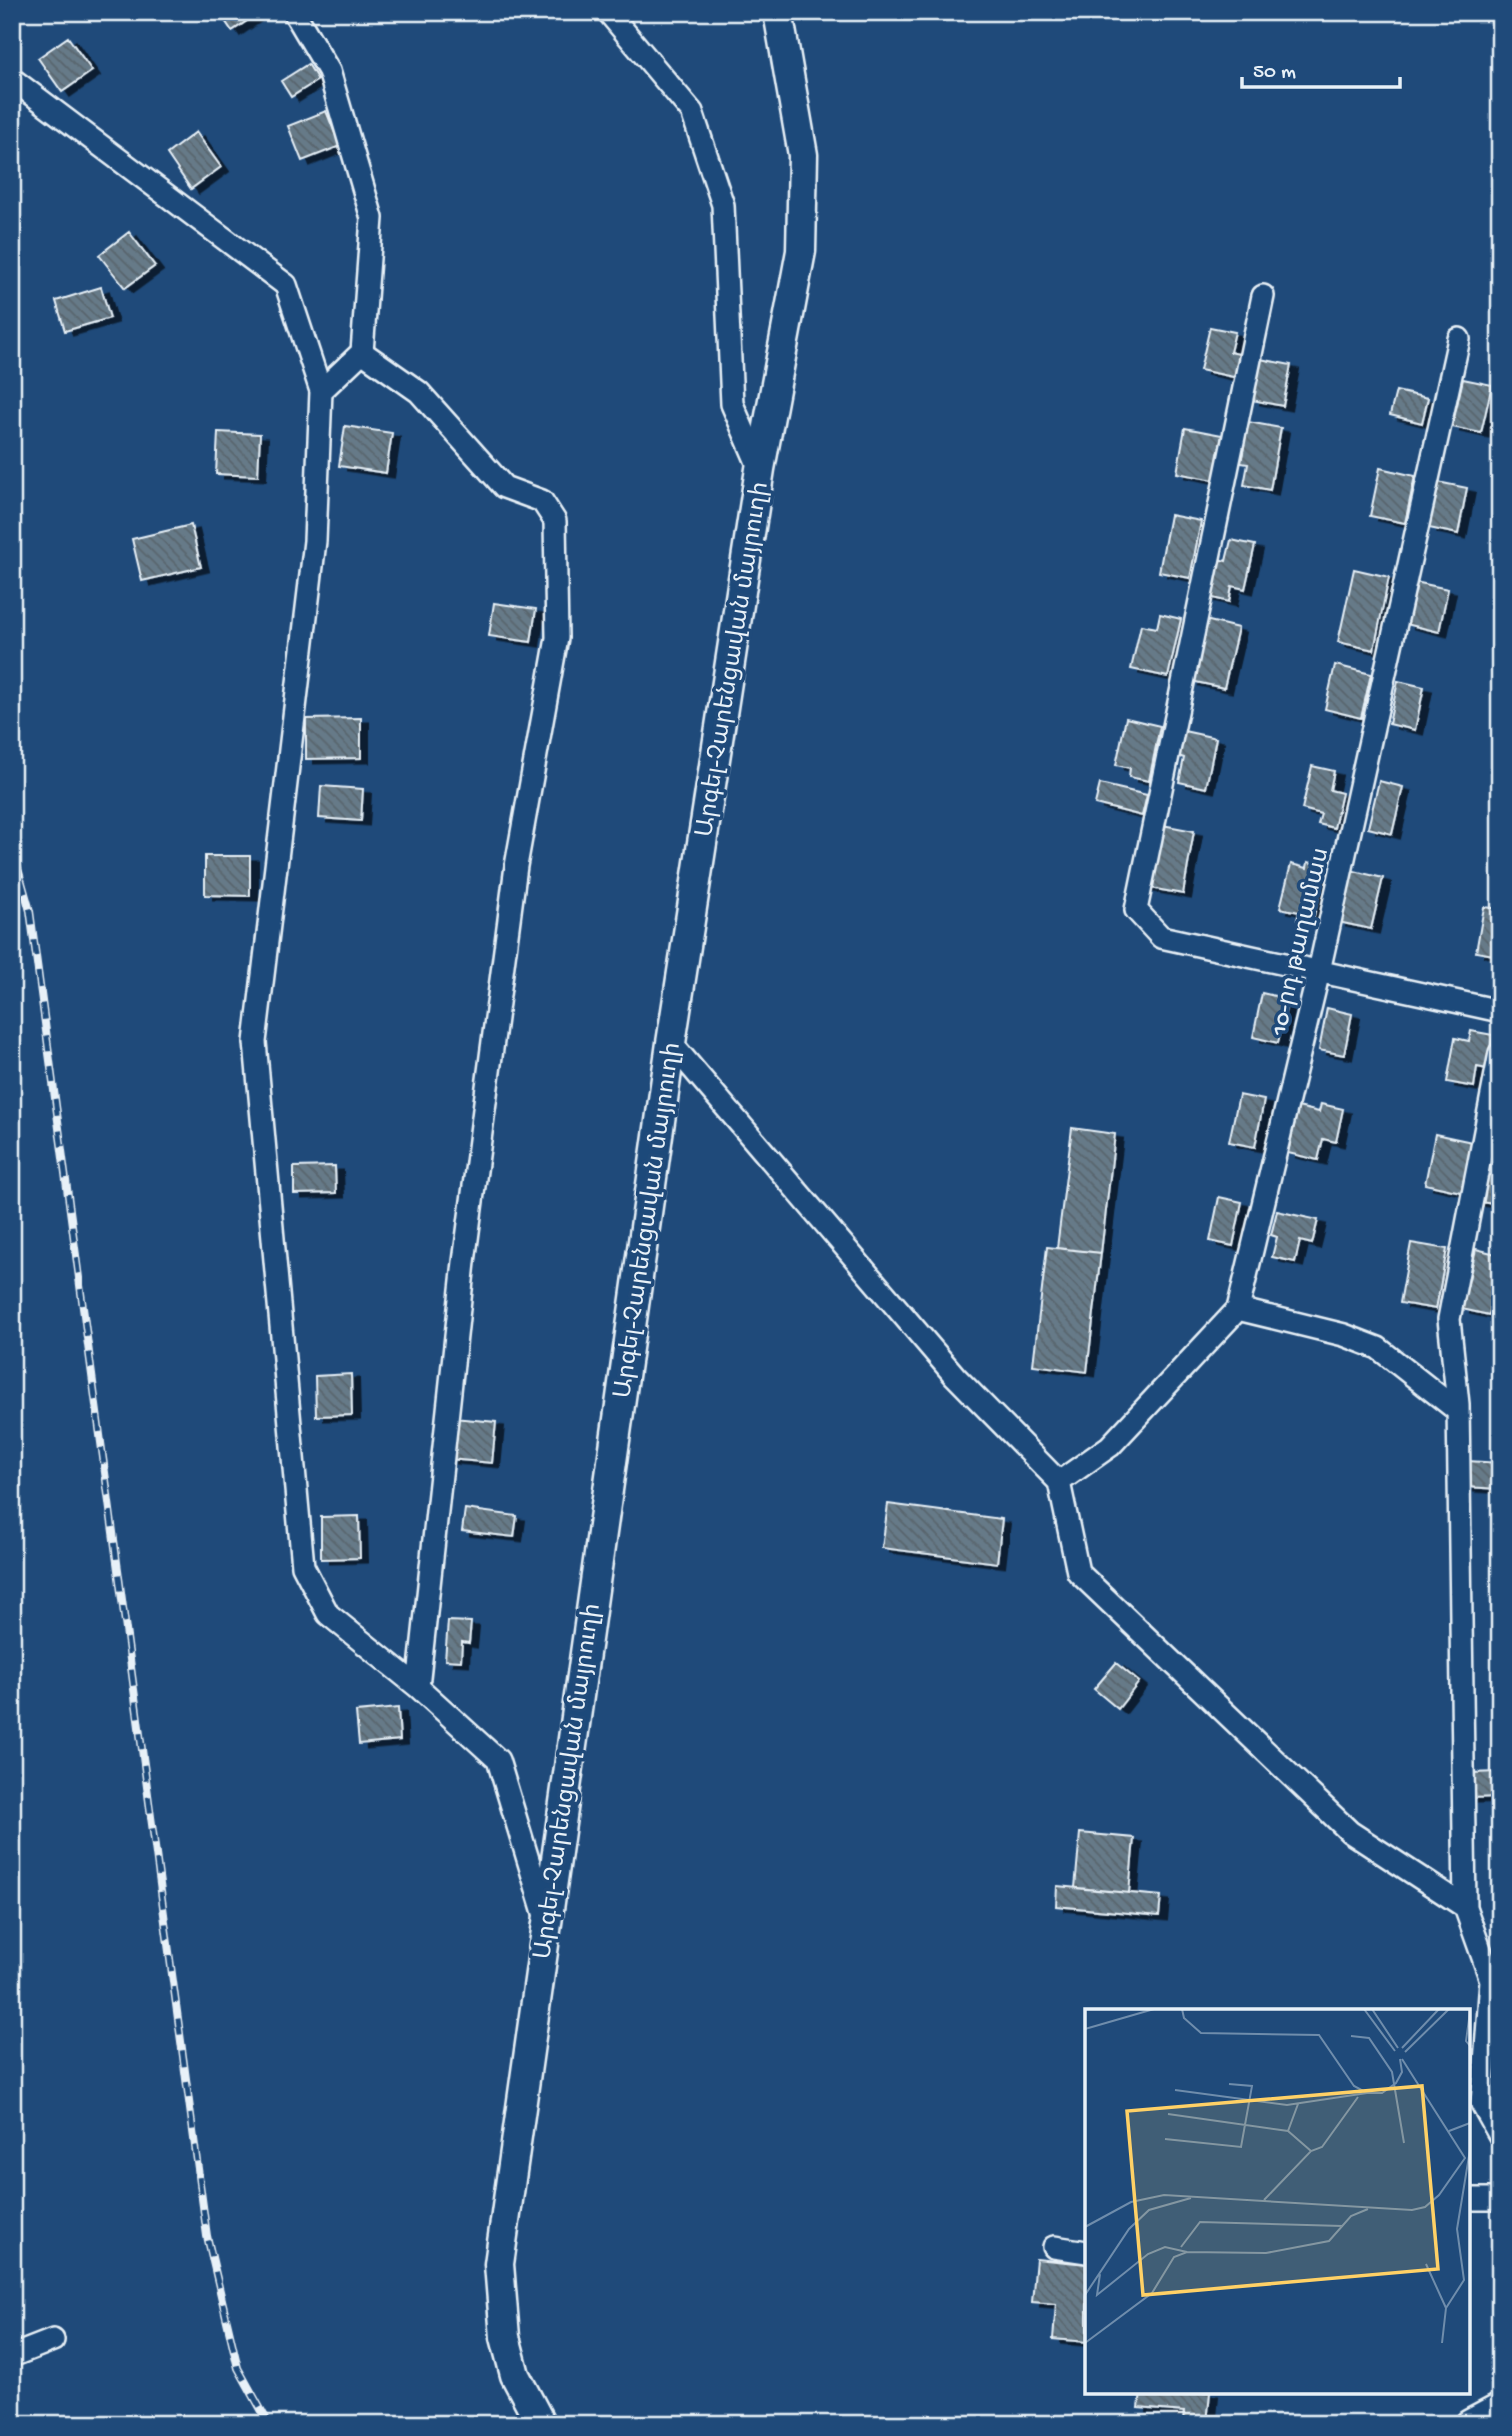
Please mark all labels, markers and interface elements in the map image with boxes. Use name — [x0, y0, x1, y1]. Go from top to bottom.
scale bar — [1242, 46, 1400, 90]
text: 50 m — [1253, 61, 1296, 86]
street label: Արգել-Չարենցավան մայրուղի — [692, 480, 777, 839]
street label: 10-րդ թաղամաս — [1265, 845, 1337, 1039]
street label: Արգել-Չարենցավան մայրուղի — [610, 1041, 689, 1400]
street label: Արգել-Չարենցավան մայրուղի — [530, 1602, 609, 1961]
inset map — [1085, 2009, 1470, 2394]

